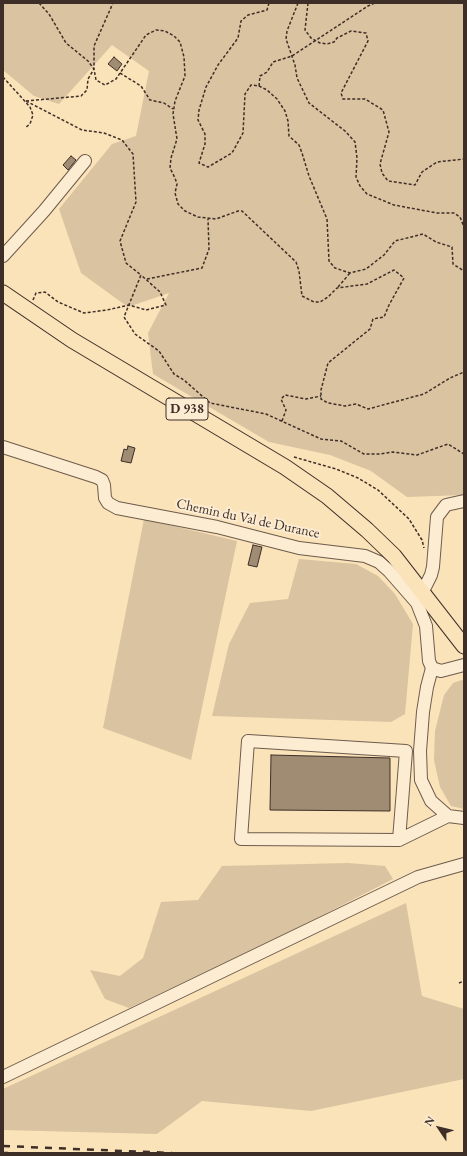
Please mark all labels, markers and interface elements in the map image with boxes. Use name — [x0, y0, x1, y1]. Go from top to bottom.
road number: D 938 — [166, 398, 208, 420]
street label: Chemin du Val de Durance — [175, 496, 321, 542]
north arrow — [419, 1108, 459, 1148]
text: N — [421, 1113, 437, 1129]

